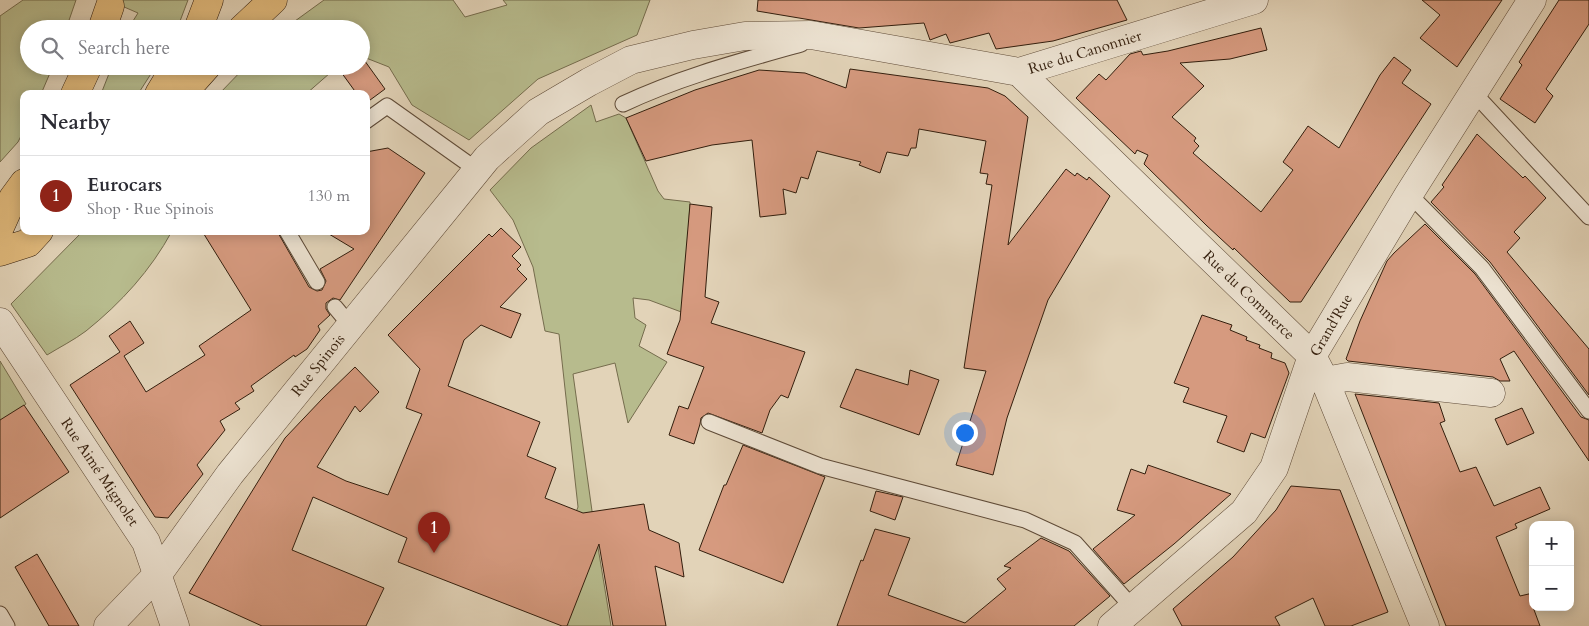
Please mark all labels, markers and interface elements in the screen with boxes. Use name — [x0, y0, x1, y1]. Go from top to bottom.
search box — [20, 20, 370, 75]
street label: Rue du Canonnier — [1026, 25, 1145, 79]
icon: search — [38, 34, 66, 62]
text: Search here — [78, 35, 170, 61]
text: Nearby — [40, 108, 111, 137]
text: Eurocars — [87, 172, 162, 198]
text: 1 — [52, 185, 60, 207]
text: 130 m — [308, 185, 350, 207]
text: Shop · Rue Spinois — [87, 198, 214, 220]
street label: Rue du Commerce — [1199, 246, 1299, 344]
street label: Grand'Rue — [1305, 290, 1357, 360]
street label: Rue Spinois — [287, 330, 349, 400]
street label: Rue Aimé Mignolet — [56, 414, 144, 530]
your location — [952, 420, 978, 446]
pin: 1 — [418, 512, 450, 553]
map controls — [1529, 521, 1574, 611]
button: + — [1529, 521, 1574, 566]
button: − — [1529, 566, 1574, 611]

